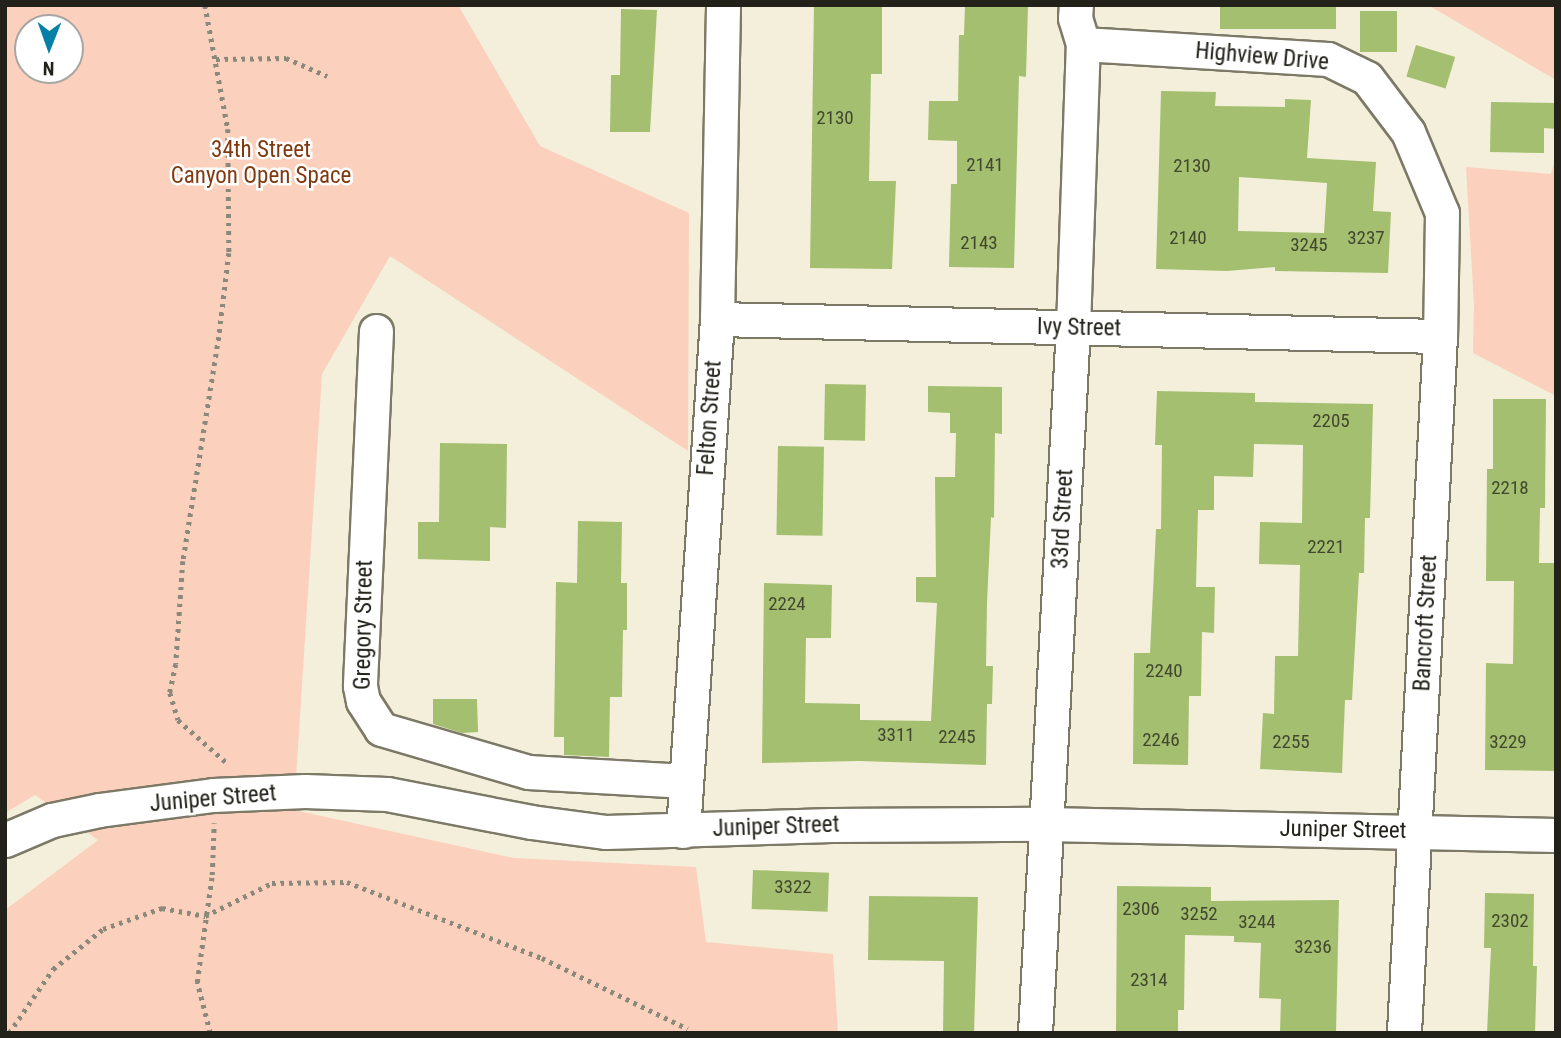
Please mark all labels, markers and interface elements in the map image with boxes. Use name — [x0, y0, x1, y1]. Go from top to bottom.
north arrow — [14, 14, 84, 84]
street label: Highview Drive — [1194, 37, 1330, 77]
text: N — [43, 57, 55, 80]
house number: 2130 — [816, 107, 854, 129]
park label: 34th Street Canyon Open Space — [171, 136, 351, 190]
house number: 2141 — [966, 154, 1004, 176]
house number: 2130 — [1173, 155, 1211, 177]
house number: 2140 — [1169, 227, 1207, 249]
house number: 3237 — [1347, 227, 1385, 249]
house number: 2143 — [960, 232, 998, 254]
house number: 3245 — [1290, 234, 1328, 256]
street label: Ivy Street — [1037, 313, 1121, 343]
street label: Felton Street — [692, 360, 728, 476]
house number: 2205 — [1312, 410, 1350, 432]
street label: 33rd Street — [1047, 468, 1079, 570]
house number: 2218 — [1491, 477, 1529, 499]
house number: 2221 — [1307, 536, 1345, 558]
street label: Bancroft Street — [1409, 554, 1443, 692]
street label: Gregory Street — [349, 560, 379, 690]
house number: 2224 — [768, 593, 806, 615]
house number: 2240 — [1145, 660, 1183, 682]
house number: 3311 — [877, 724, 915, 746]
house number: 2245 — [938, 726, 976, 748]
house number: 2246 — [1142, 729, 1180, 751]
house number: 2255 — [1272, 731, 1310, 753]
house number: 3229 — [1489, 731, 1527, 753]
street label: Juniper Street — [149, 780, 277, 818]
street label: Juniper Street — [712, 811, 840, 843]
street label: Juniper Street — [1279, 815, 1407, 845]
house number: 3322 — [774, 876, 812, 898]
house number: 2306 — [1122, 898, 1160, 920]
house number: 3252 — [1180, 903, 1218, 925]
house number: 2302 — [1491, 910, 1529, 932]
house number: 3244 — [1238, 911, 1276, 933]
house number: 3236 — [1294, 936, 1332, 958]
house number: 2314 — [1130, 969, 1168, 991]

